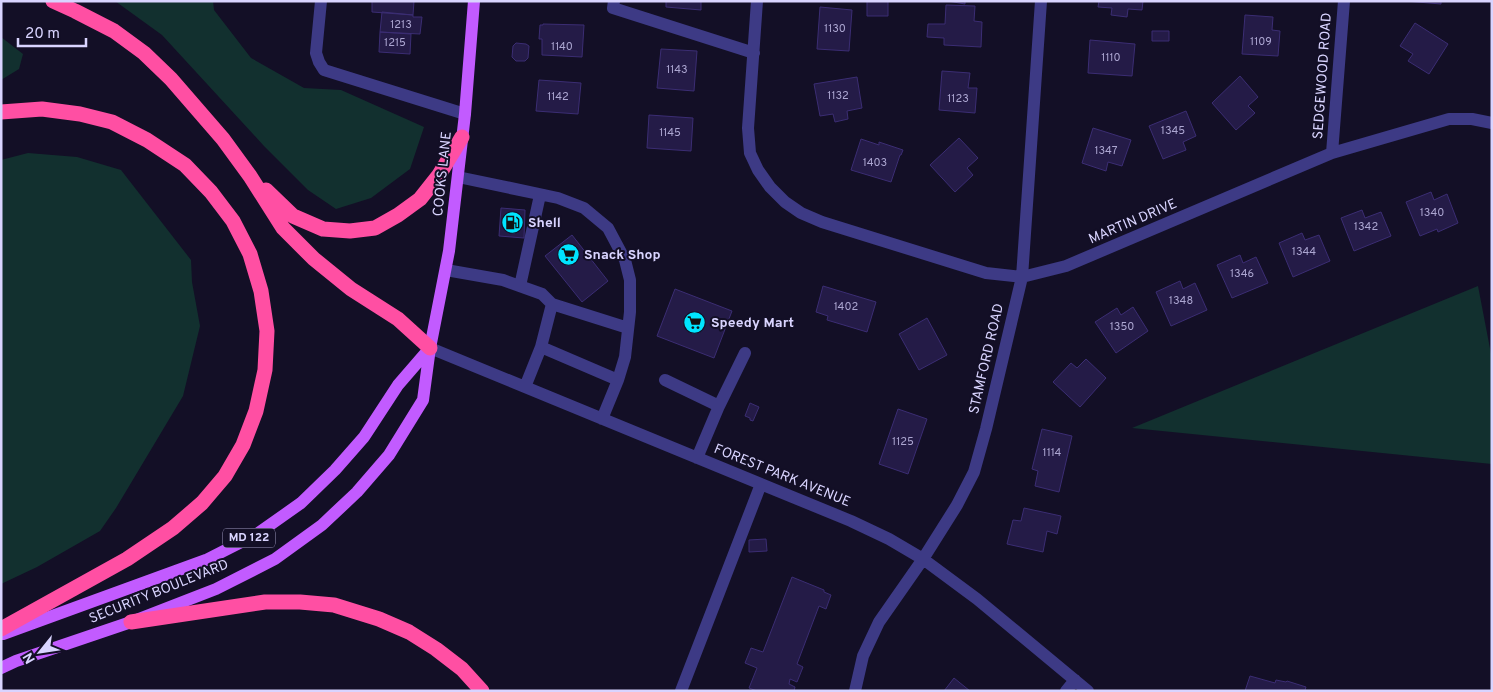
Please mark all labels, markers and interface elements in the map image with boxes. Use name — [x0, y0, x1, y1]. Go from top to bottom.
street label: SEDGEWOOD ROAD — [1310, 12, 1336, 140]
scale bar — [18, 15, 85, 47]
house number: 1213 — [390, 18, 412, 32]
house number: 1130 — [824, 22, 846, 36]
text: 20 m — [25, 25, 60, 44]
house number: 1109 — [1250, 35, 1272, 49]
house number: 1215 — [384, 36, 406, 50]
house number: 1140 — [551, 40, 573, 54]
house number: 1110 — [1101, 51, 1121, 65]
house number: 1143 — [666, 63, 688, 77]
house number: 1132 — [827, 89, 849, 103]
house number: 1142 — [547, 90, 569, 104]
house number: 1123 — [947, 92, 969, 106]
house number: 1345 — [1161, 124, 1185, 138]
house number: 1145 — [659, 126, 681, 140]
street label: COOKS LANE — [430, 131, 456, 217]
house number: 1347 — [1094, 144, 1118, 158]
house number: 1403 — [863, 156, 887, 170]
street label: MARTIN DRIVE — [1086, 196, 1180, 248]
house number: 1340 — [1420, 206, 1444, 220]
fuel station icon: Shell — [500, 211, 524, 235]
place label: Shell — [528, 215, 561, 232]
house number: 1342 — [1354, 220, 1378, 234]
supermarket icon: Snack Shop — [556, 243, 580, 267]
house number: 1344 — [1292, 245, 1316, 259]
place label: Snack Shop — [584, 247, 661, 264]
house number: 1346 — [1230, 267, 1254, 281]
house number: 1348 — [1169, 294, 1193, 308]
house number: 1402 — [834, 300, 858, 314]
street label: STAMFORD ROAD — [966, 302, 1008, 416]
supermarket icon: Speedy Mart — [683, 311, 707, 335]
place label: Speedy Mart — [711, 315, 794, 332]
house number: 1350 — [1110, 320, 1134, 334]
house number: 1125 — [892, 435, 914, 449]
street label: FOREST PARK AVENUE — [711, 441, 853, 511]
house number: 1114 — [1043, 446, 1062, 460]
road number: MD 122 — [223, 528, 275, 548]
street label: SECURITY BOULEVARD — [87, 556, 231, 628]
north arrow — [15, 627, 65, 677]
text: N — [20, 649, 40, 666]

